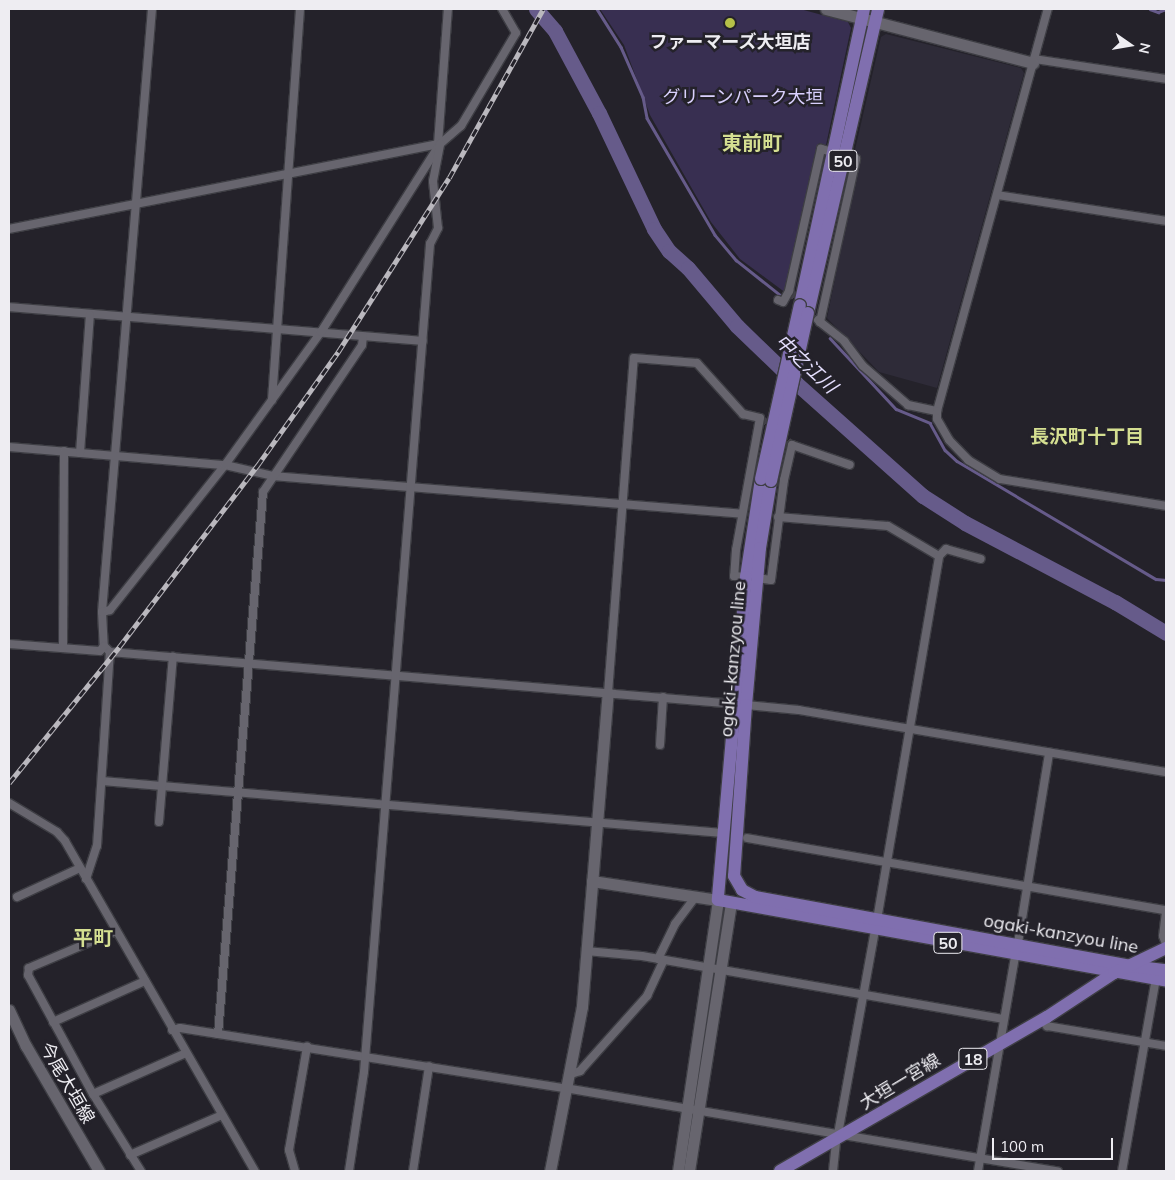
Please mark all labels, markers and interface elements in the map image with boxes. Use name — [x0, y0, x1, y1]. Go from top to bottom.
marker: ファーマーズ大垣店 — [724, 17, 736, 29]
north arrow — [1105, 20, 1155, 70]
place label: ファーマーズ大垣店 — [649, 31, 811, 53]
text: N — [1135, 41, 1155, 56]
park label: グリーンパーク大垣 — [662, 86, 824, 108]
district label: 東前町 — [722, 130, 782, 154]
road number: 50 — [828, 148, 858, 175]
water label: 中之江川 — [770, 330, 842, 398]
district label: 長沢町十丁目 — [1030, 426, 1144, 448]
street label: ogaki-kanzyou line — [715, 580, 751, 738]
street label: ogaki-kanzyou line — [982, 910, 1140, 958]
district label: 平町 — [73, 925, 113, 949]
road number: 50 — [933, 930, 963, 956]
street label: 今尾大垣線 — [35, 1039, 99, 1127]
road number: 18 — [958, 1046, 988, 1072]
street label: 大垣一宮線 — [856, 1050, 944, 1114]
scale bar — [995, 1128, 1116, 1160]
text: 100 m — [1000, 1137, 1044, 1156]

